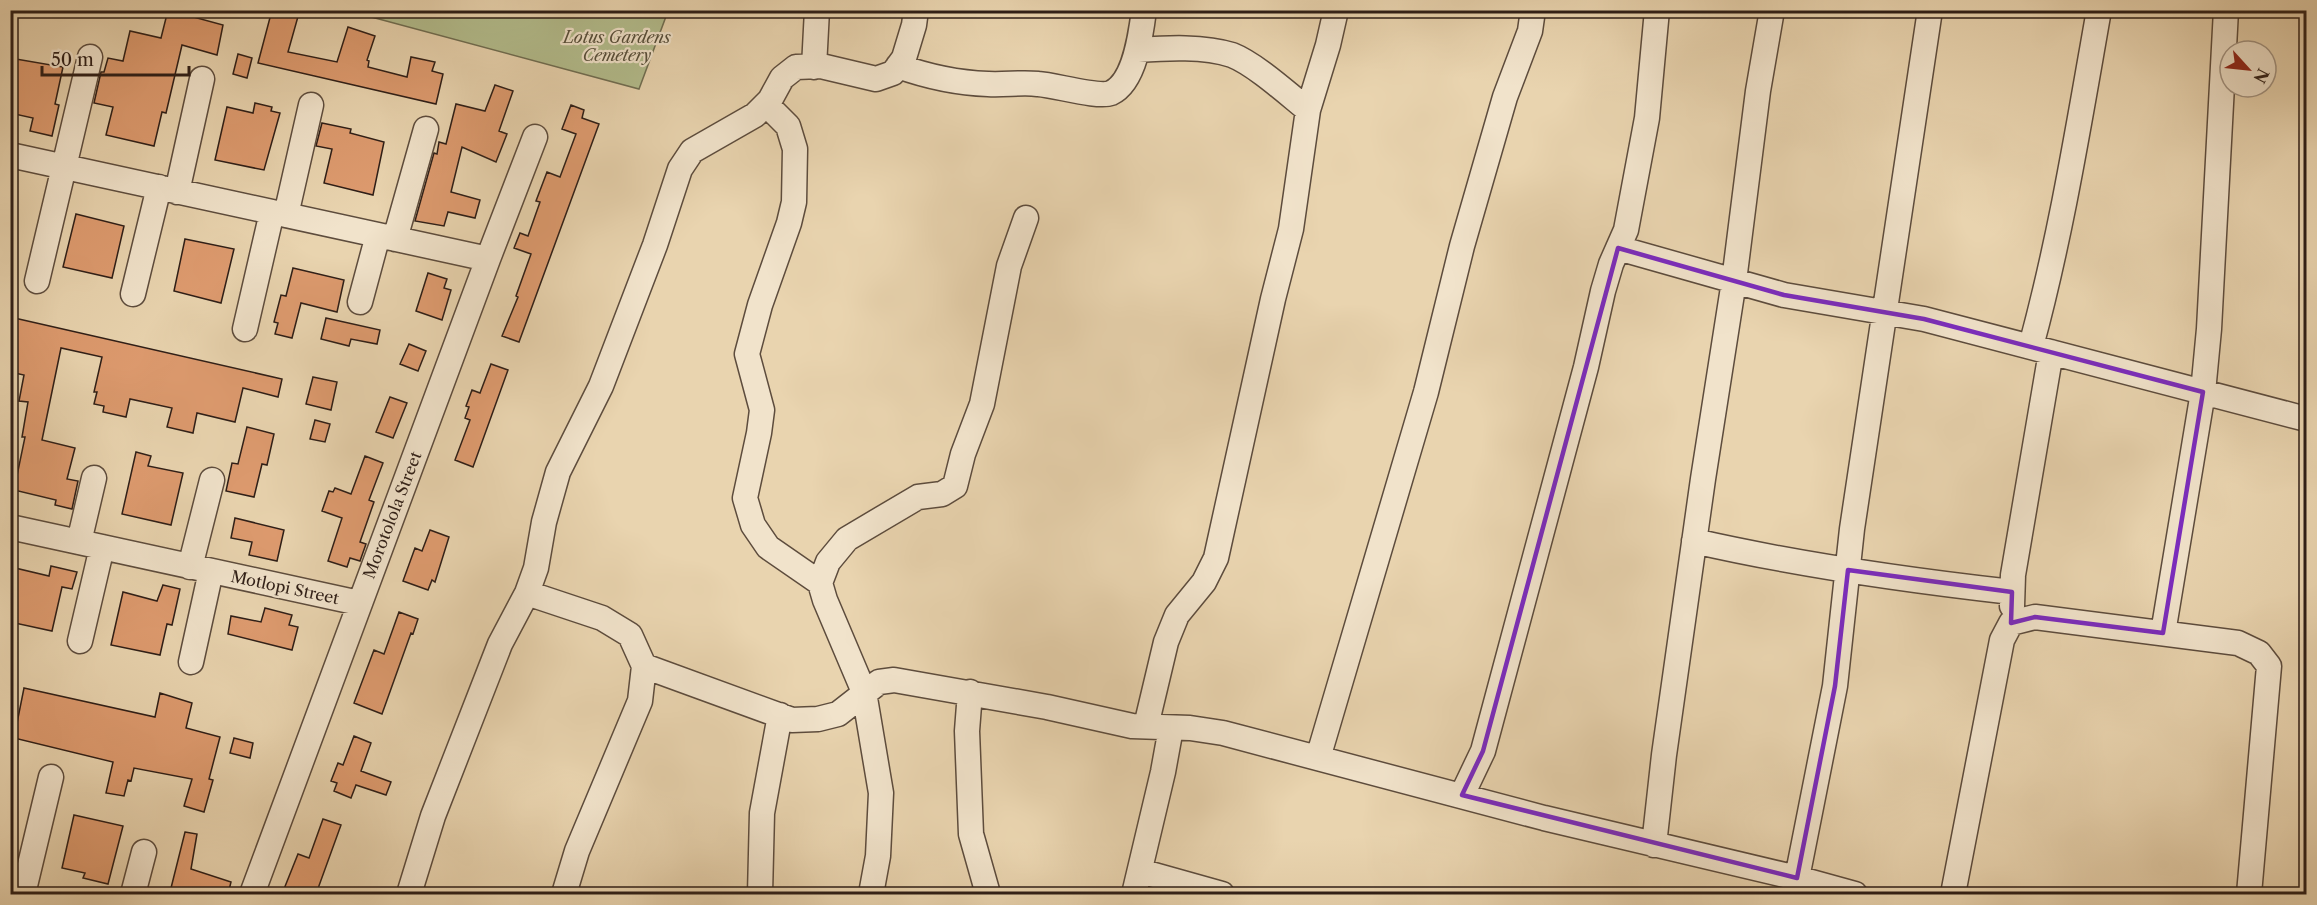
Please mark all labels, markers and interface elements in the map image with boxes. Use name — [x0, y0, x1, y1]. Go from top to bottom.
park label: Lotus Gardens Cemetery — [561, 27, 671, 65]
scale bar — [42, 39, 189, 77]
north arrow — [2218, 39, 2278, 99]
text: 50 m — [51, 49, 94, 71]
text: N — [2249, 65, 2273, 87]
street label: Morotolola Street — [359, 448, 426, 581]
street label: Motlopi Street — [229, 566, 341, 608]

